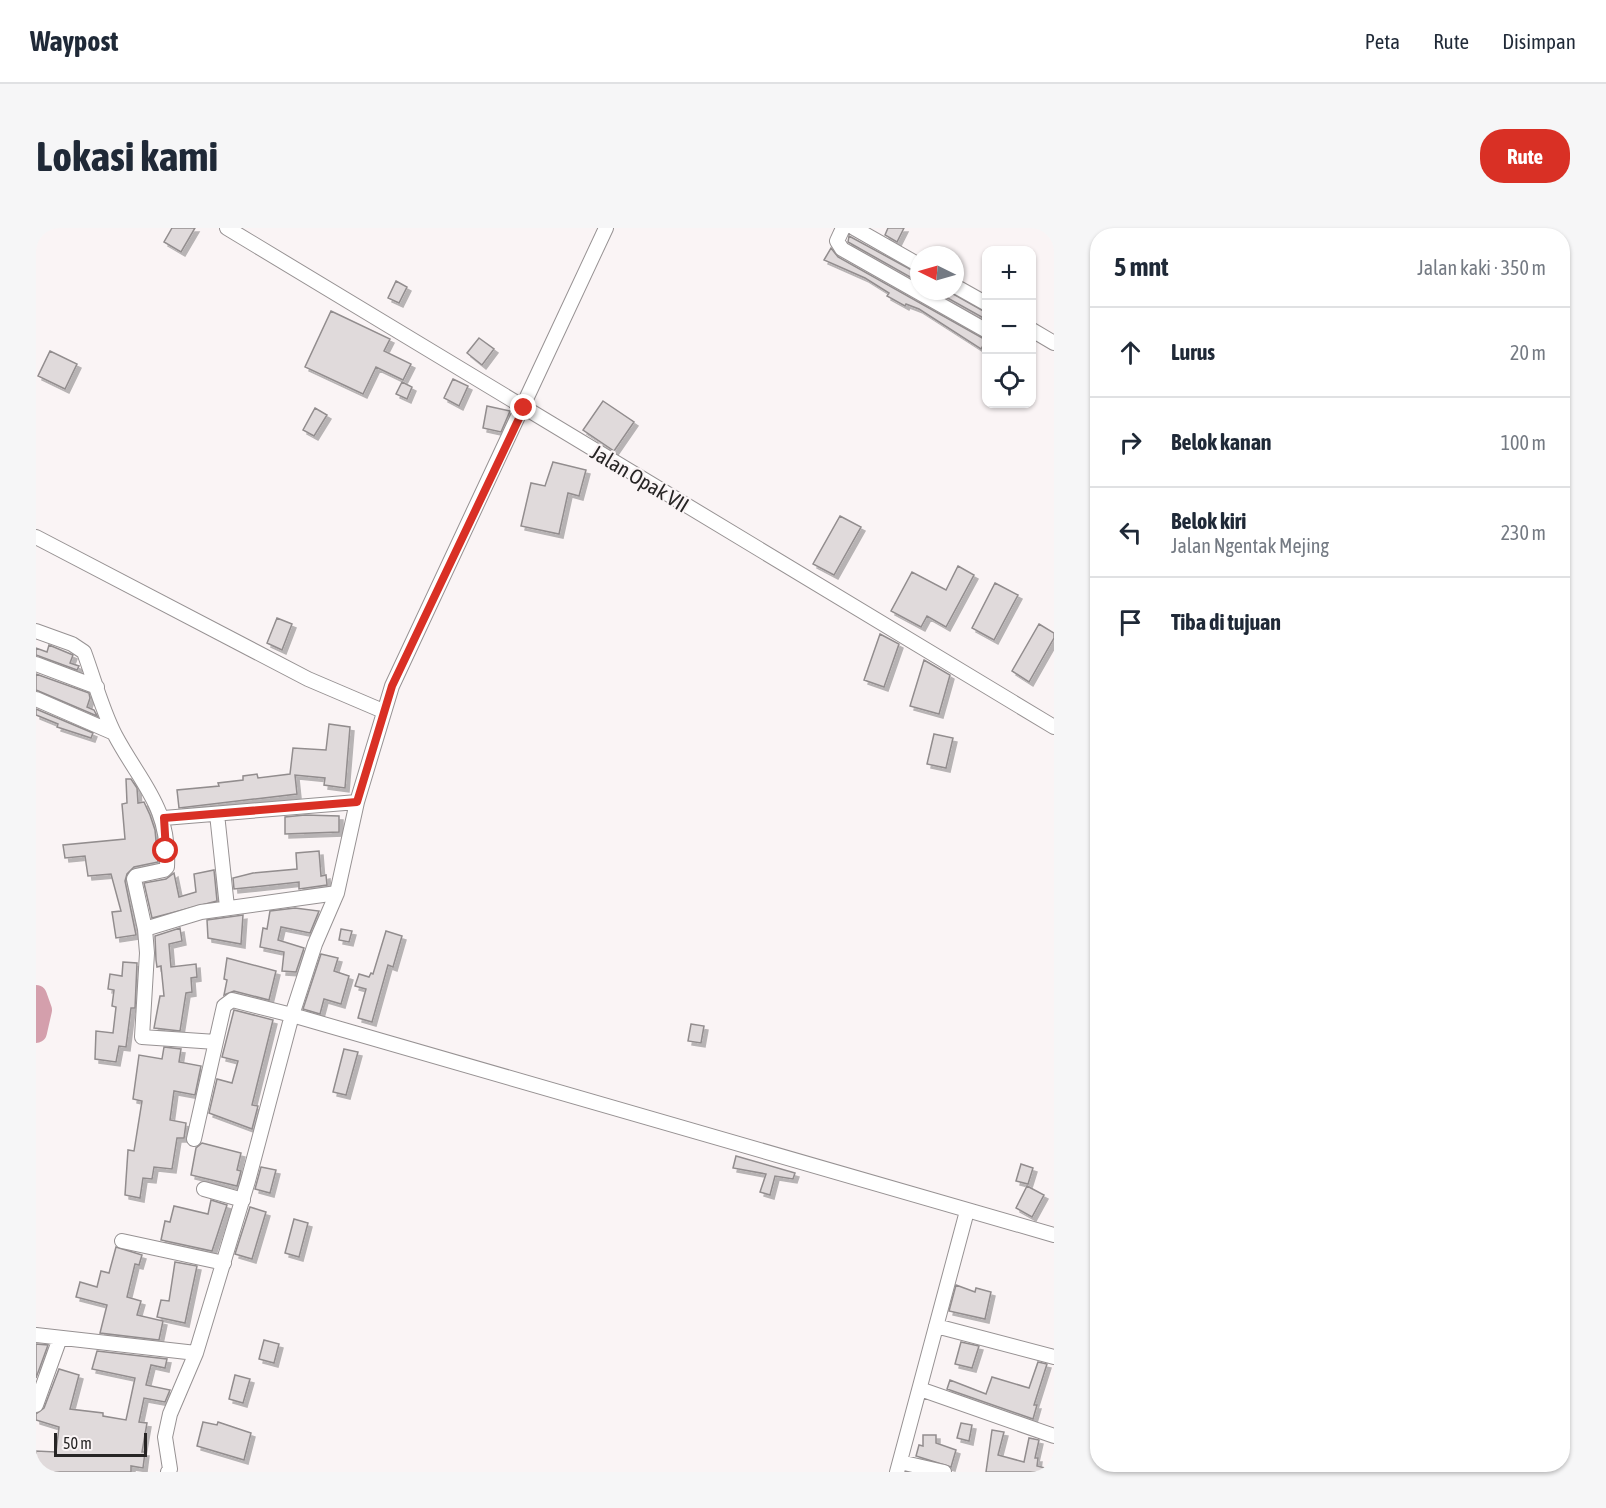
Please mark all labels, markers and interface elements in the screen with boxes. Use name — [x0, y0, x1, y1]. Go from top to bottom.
text: Waypost — [30, 25, 118, 57]
text: Peta — [1365, 29, 1400, 53]
text: Rute — [1433, 29, 1469, 53]
text: Disimpan — [1502, 29, 1576, 53]
button: Rute — [1480, 129, 1570, 183]
text: Lokasi kami — [36, 132, 218, 180]
north arrow — [910, 246, 964, 300]
map controls — [982, 246, 1036, 408]
button: + — [982, 246, 1036, 300]
text: 5 mnt — [1114, 252, 1169, 282]
text: Jalan kaki · 350 m — [1417, 256, 1546, 279]
button: − — [982, 300, 1036, 354]
icon: ahead — [1114, 336, 1147, 369]
text: Lurus — [1171, 339, 1215, 365]
text: 20 m — [1510, 341, 1546, 364]
button: locate — [982, 354, 1036, 408]
route end — [510, 394, 536, 420]
icon: right — [1114, 426, 1147, 459]
text: Belok kanan — [1171, 429, 1272, 455]
text: 100 m — [1501, 431, 1546, 454]
street label: Jalan Opak VII — [587, 439, 693, 517]
text: Belok kiri — [1171, 508, 1246, 534]
icon: left — [1114, 516, 1147, 549]
text: 230 m — [1501, 521, 1546, 544]
text: Jalan Ngentak Mejing — [1171, 534, 1329, 557]
icon: arrive — [1114, 606, 1147, 639]
text: Tiba di tujuan — [1171, 609, 1281, 635]
route start — [152, 837, 178, 863]
scale bar — [54, 1430, 147, 1458]
text: 50 m — [63, 1434, 92, 1452]

